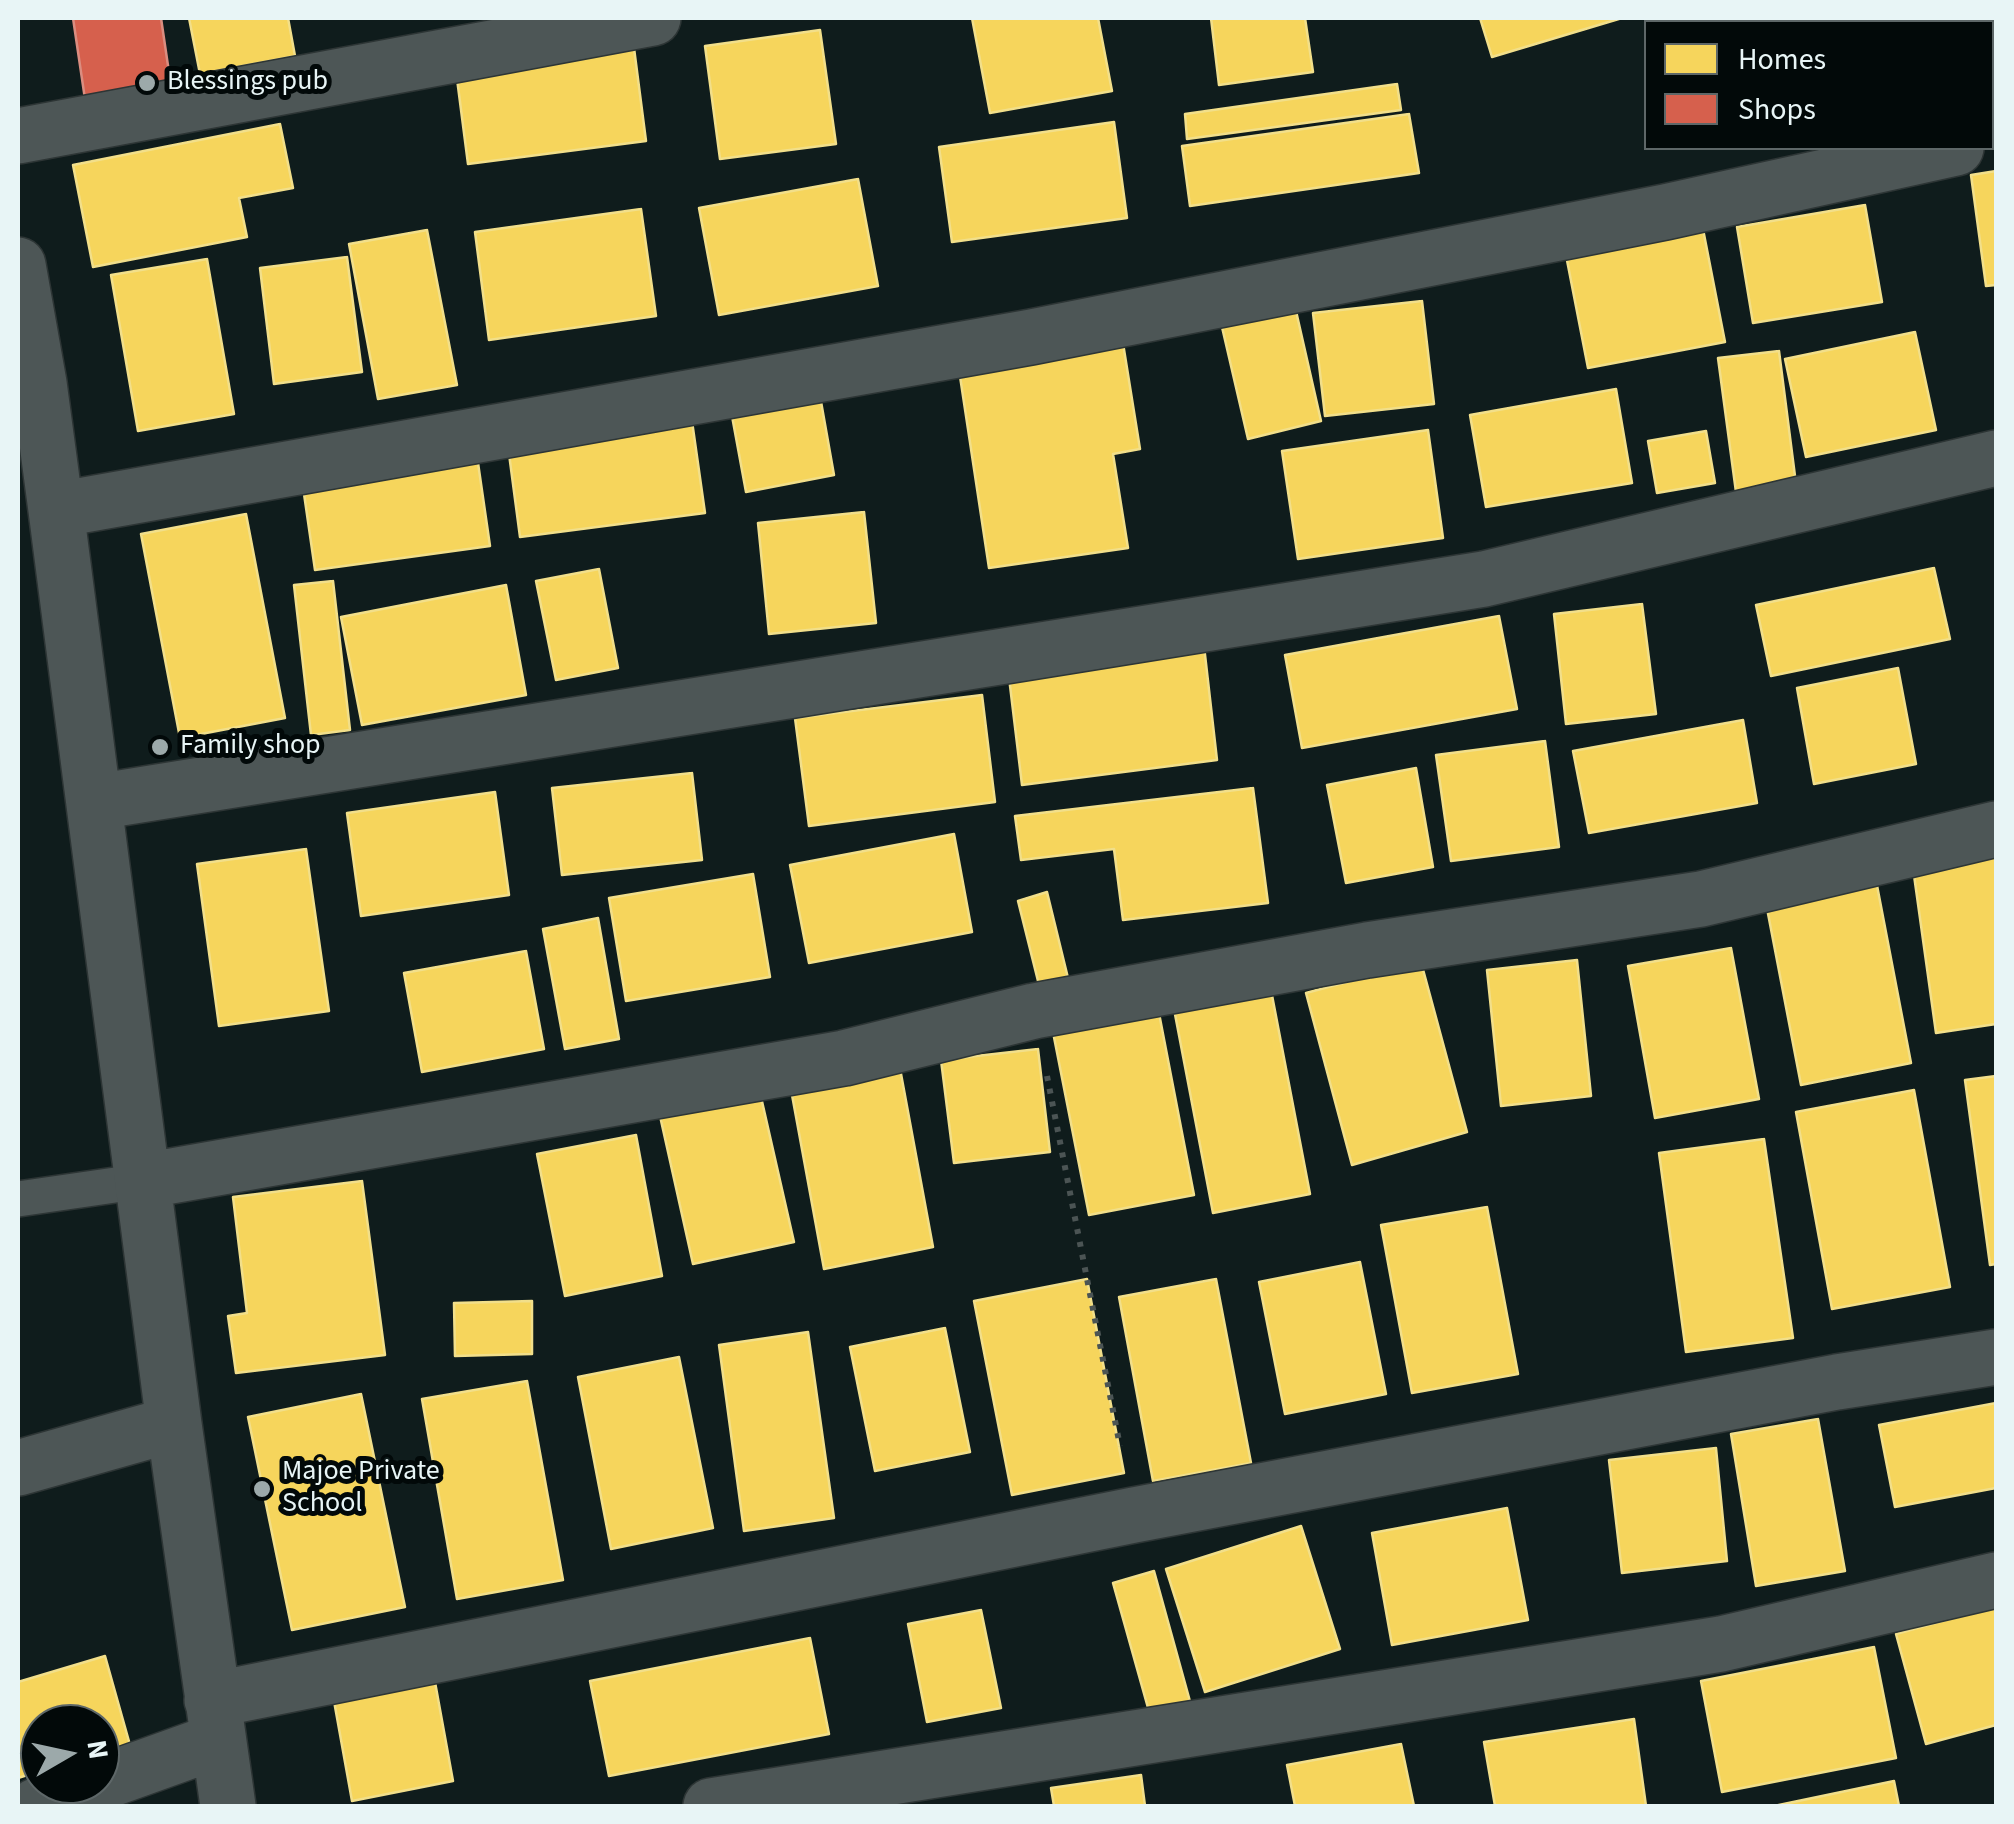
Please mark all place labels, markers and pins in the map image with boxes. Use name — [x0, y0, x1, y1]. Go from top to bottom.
place label: Blessings pub — [167, 66, 328, 100]
marker: Blessings pub — [136, 72, 158, 94]
place label: Family shop — [180, 730, 321, 764]
marker: Family shop — [149, 736, 171, 758]
place label: Majoe Private School — [282, 1456, 440, 1522]
marker: Majoe Private School — [251, 1478, 273, 1500]

